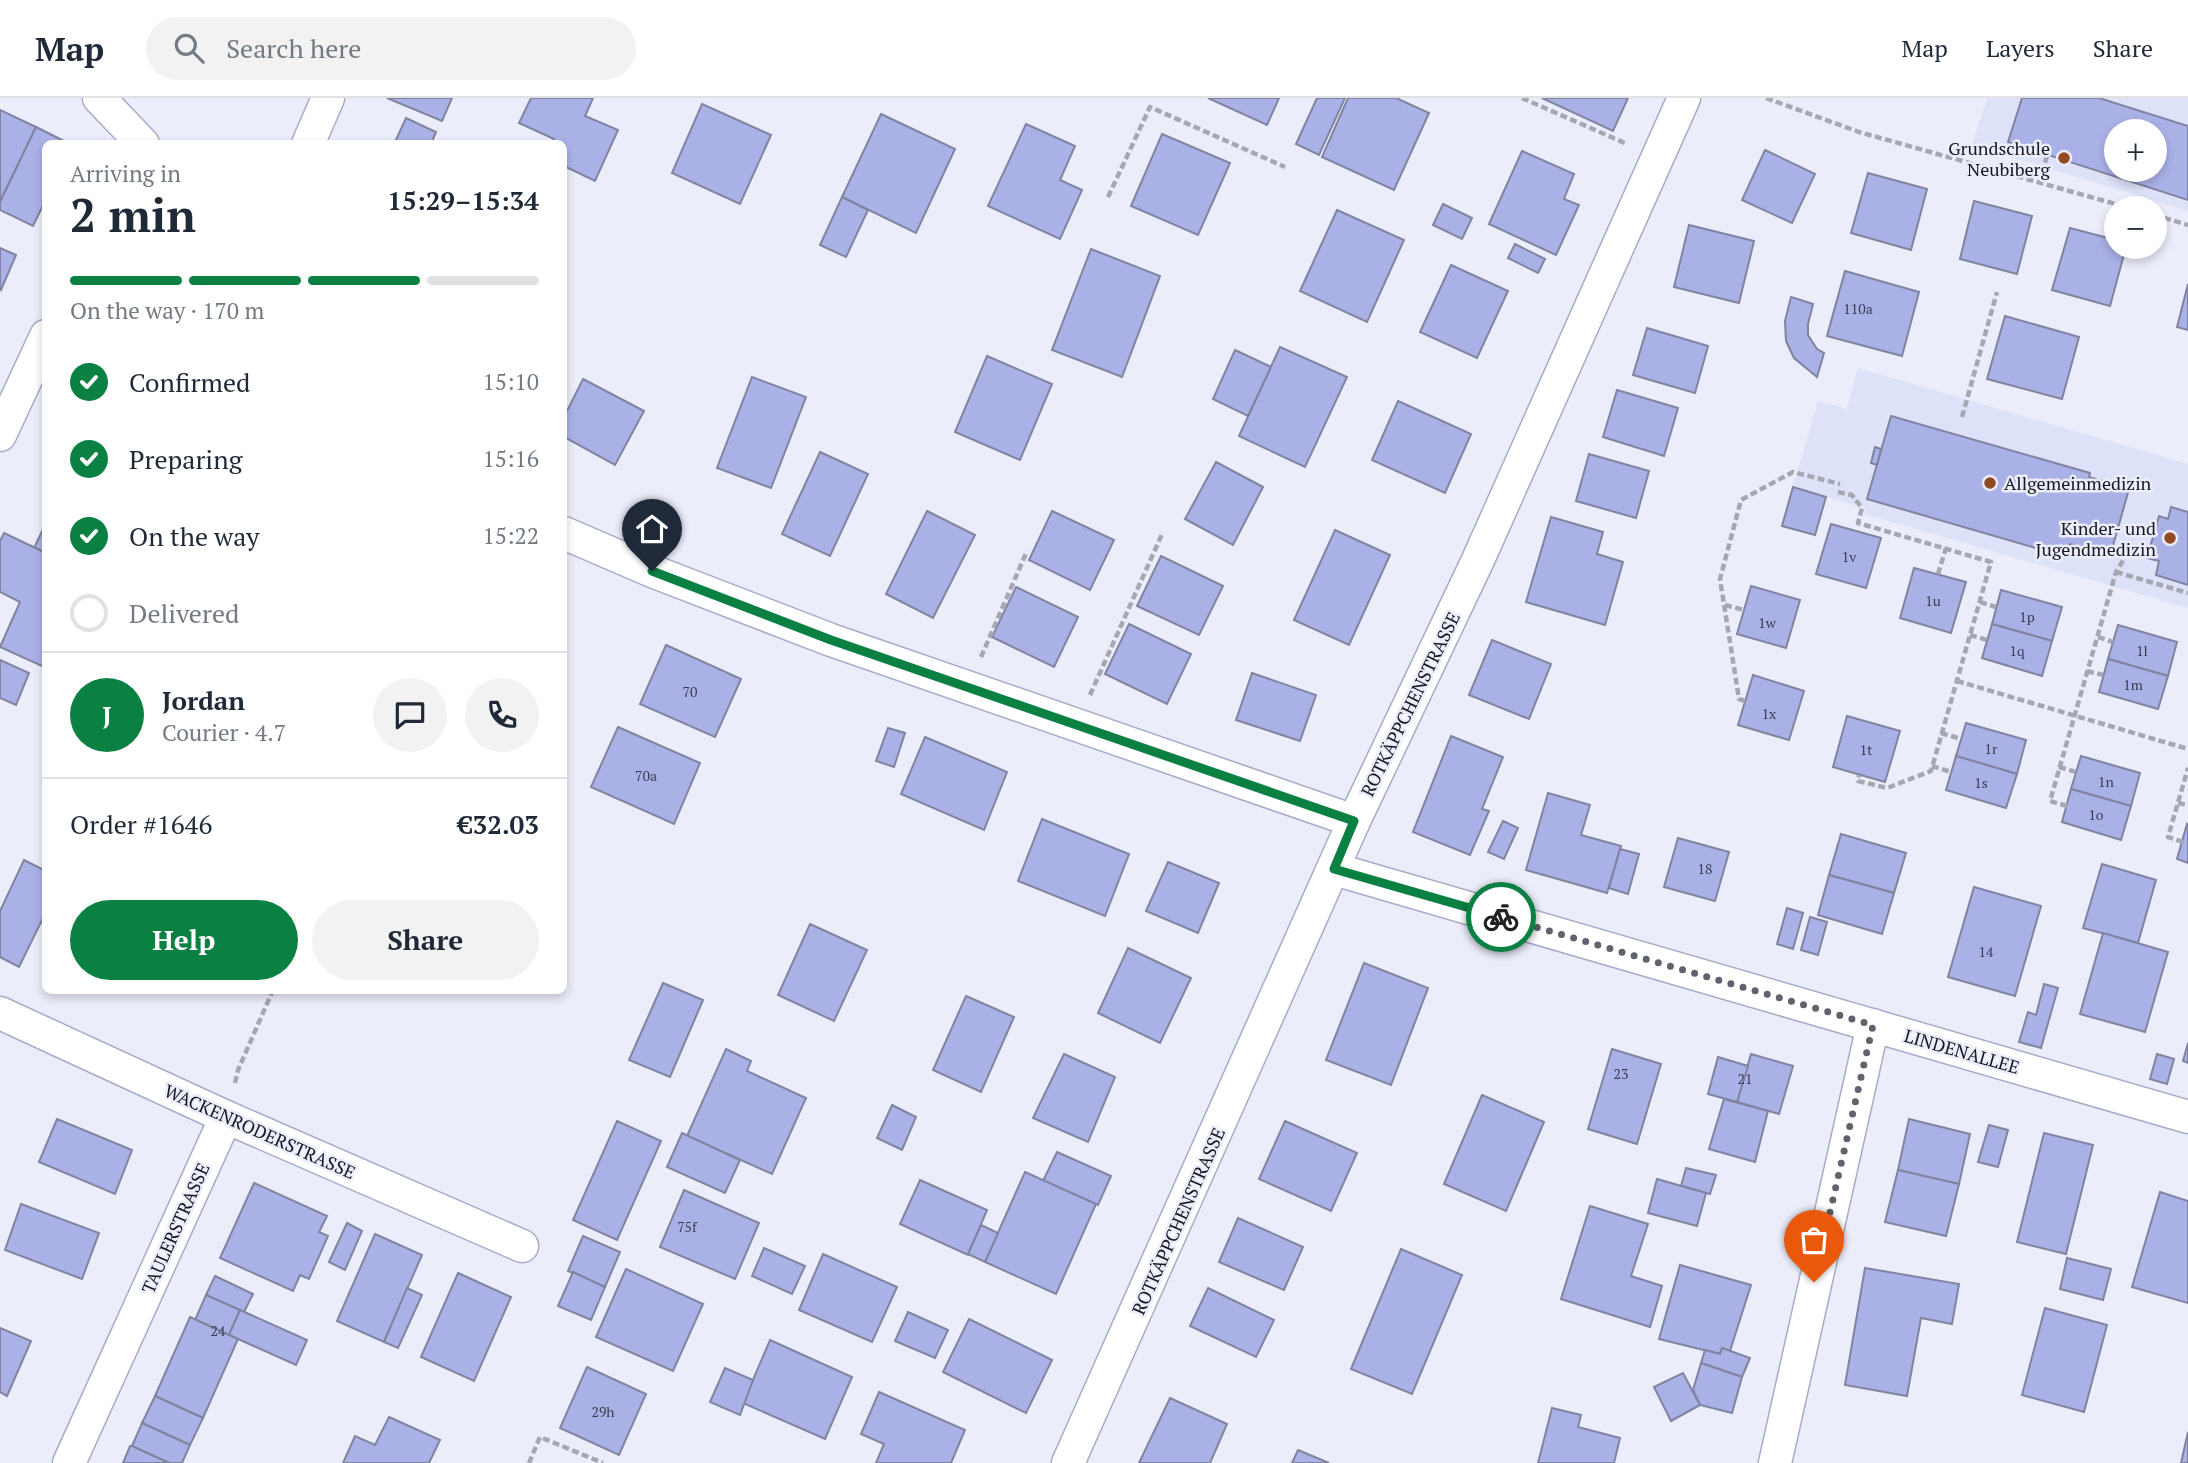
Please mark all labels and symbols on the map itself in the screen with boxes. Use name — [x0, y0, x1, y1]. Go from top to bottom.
place label: Grundschule Neubiberg — [1948, 136, 2051, 181]
marker: Grundschule Neubiberg — [2056, 150, 2072, 166]
house number: 110a — [1843, 299, 1873, 318]
place label: Allgemeinmedizin — [2004, 471, 2152, 495]
marker: Allgemeinmedizin — [1982, 475, 1998, 491]
pin — [622, 499, 682, 571]
place label: Kinder- und Jugendmedizin — [2035, 516, 2156, 561]
marker: Kinder- und Jugendmedizin — [2162, 530, 2178, 546]
house number: 1v — [1842, 547, 1857, 566]
house number: 1u — [1925, 591, 1941, 610]
house number: 1p — [2019, 607, 2035, 626]
street label: ROTKÄPPCHENSTRASSE — [1355, 608, 1465, 800]
house number: 1w — [1758, 613, 1777, 632]
house number: 1q — [2009, 641, 2025, 660]
house number: 1l — [2136, 641, 2148, 660]
house number: 1m — [2123, 675, 2143, 694]
house number: 70 — [683, 682, 697, 701]
house number: 1x — [1762, 704, 1777, 723]
house number: 1r — [1985, 739, 1998, 758]
house number: 1t — [1860, 740, 1873, 759]
house number: 70a — [635, 766, 657, 785]
house number: 1n — [2098, 772, 2115, 791]
house number: 1s — [1974, 773, 1988, 792]
house number: 1o — [2088, 805, 2104, 824]
house number: 18 — [1698, 859, 1712, 878]
courier — [1466, 882, 1536, 952]
house number: 14 — [1979, 942, 1994, 961]
street label: LINDENALLEE — [1902, 1023, 2022, 1079]
house number: 23 — [1614, 1064, 1628, 1083]
house number: 21 — [1738, 1069, 1752, 1088]
street label: WACKENRODERSTRASSE — [161, 1078, 359, 1184]
street label: ROTKÄPPCHENSTRASSE — [1126, 1124, 1230, 1318]
street label: TAULERSTRASSE — [136, 1159, 214, 1297]
pin — [1784, 1210, 1844, 1282]
house number: 75f — [677, 1217, 698, 1236]
house number: 24 — [211, 1321, 226, 1340]
house number: 29h — [591, 1402, 615, 1421]

